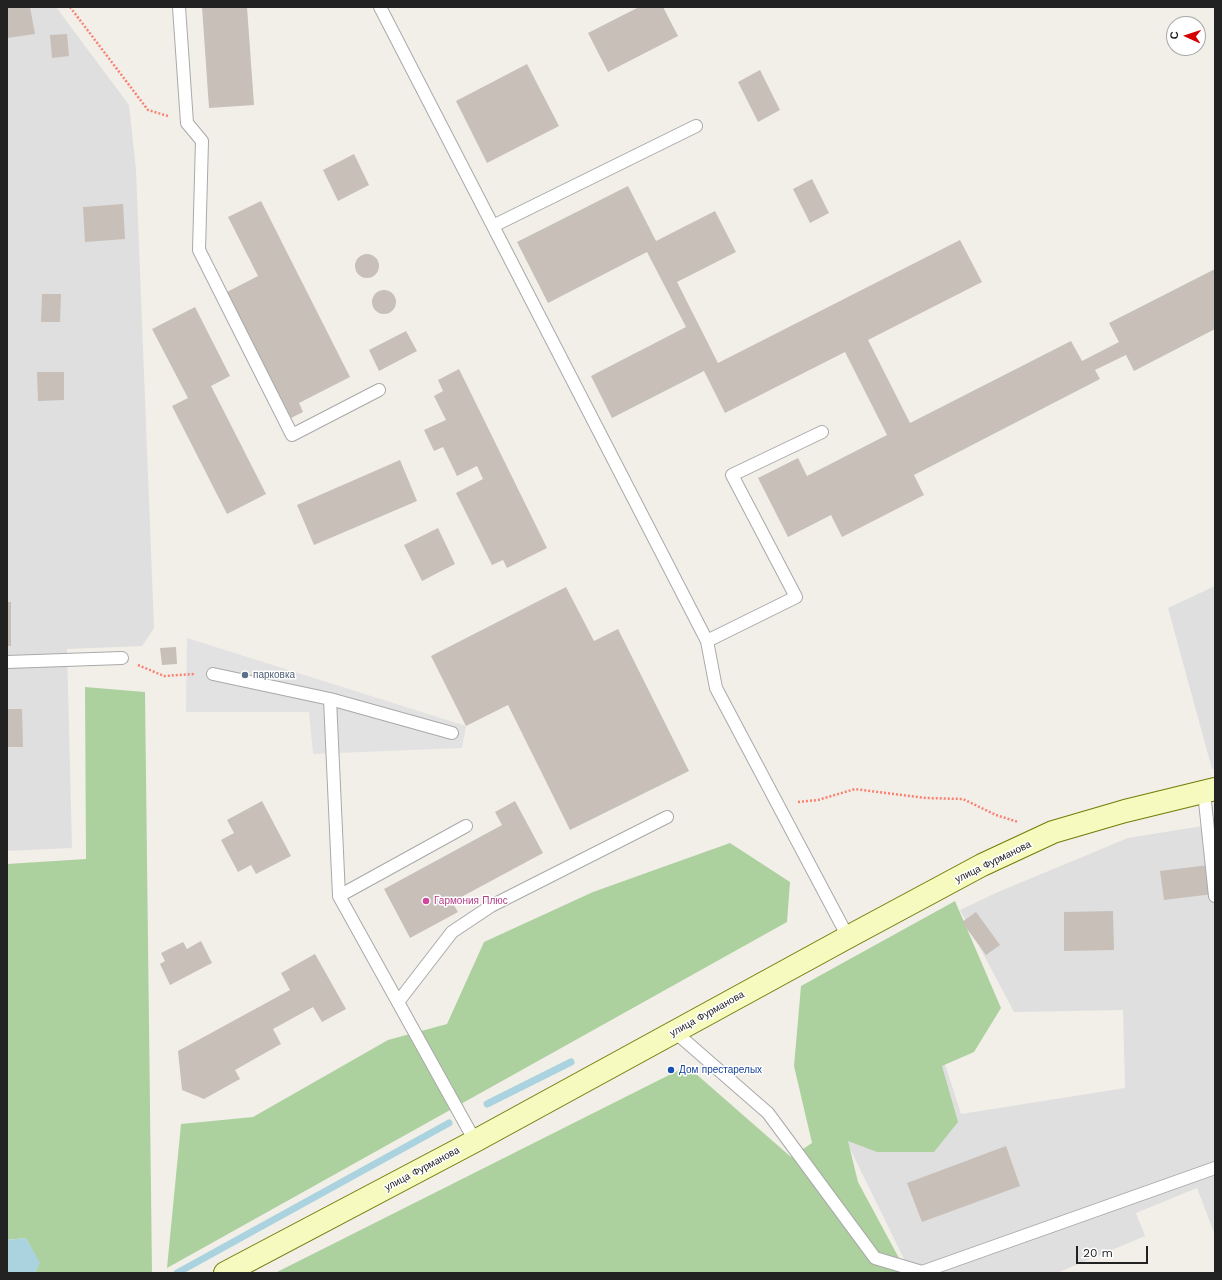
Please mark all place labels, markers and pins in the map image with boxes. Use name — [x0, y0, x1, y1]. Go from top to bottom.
place label: парковка — [253, 669, 295, 681]
marker: парковка — [240, 670, 250, 680]
place label: Гармония Плюс — [434, 895, 508, 907]
marker: Гармония Плюс — [421, 896, 431, 906]
place label: Дом престарелых — [679, 1064, 762, 1076]
marker: Дом престарелых — [666, 1065, 676, 1075]

